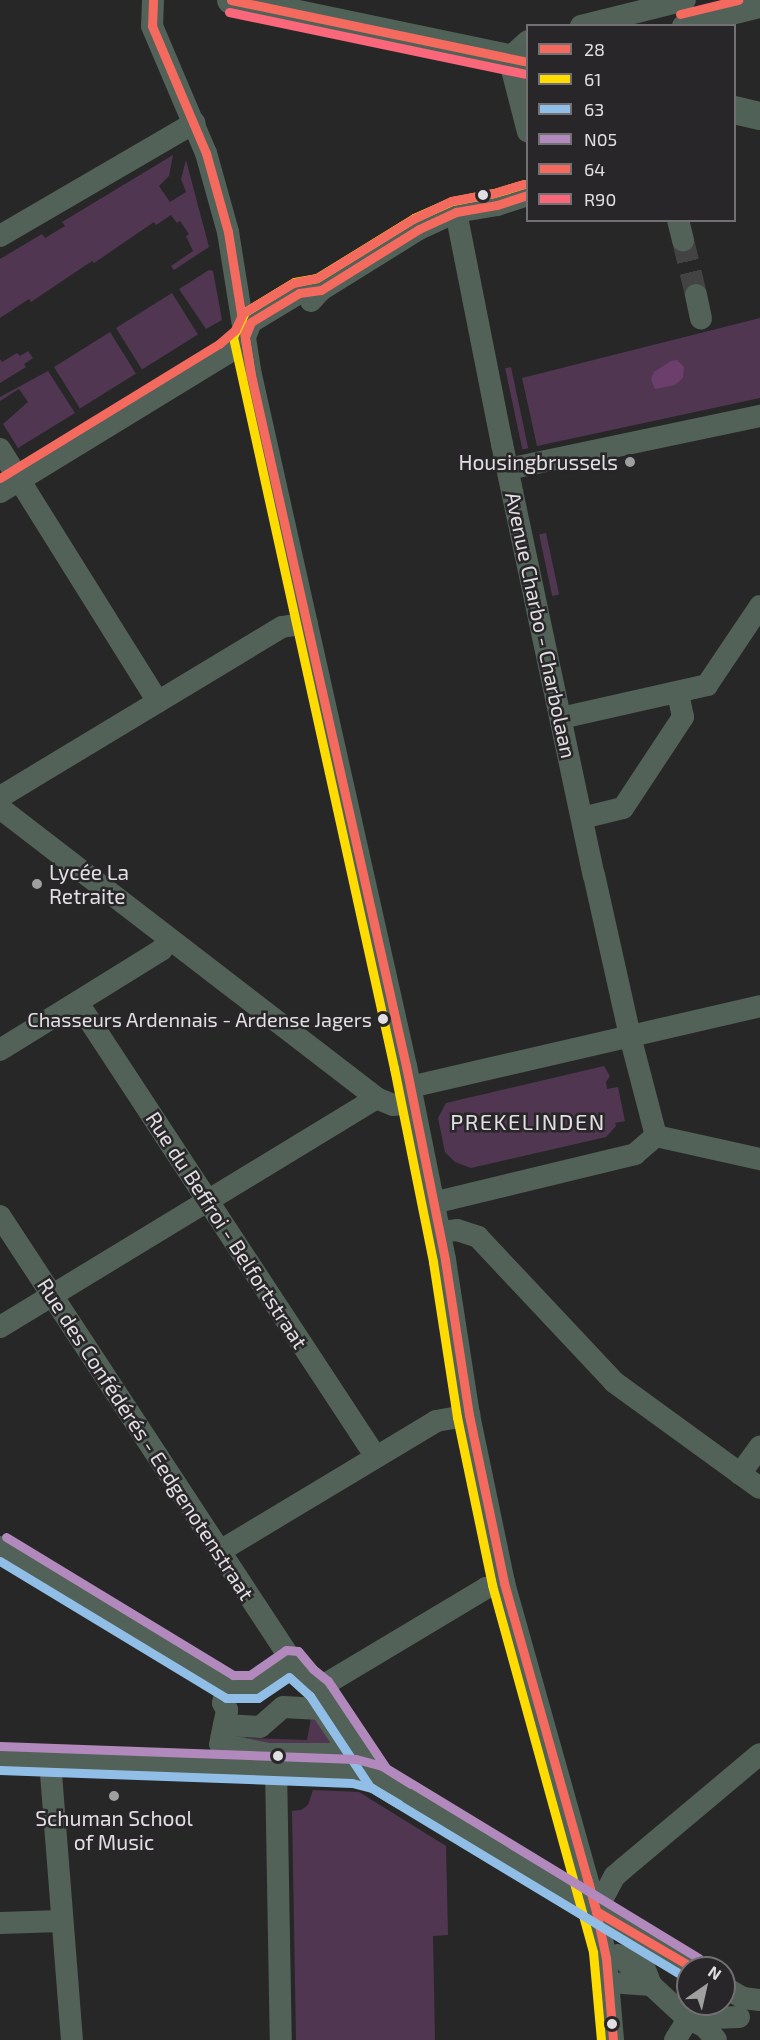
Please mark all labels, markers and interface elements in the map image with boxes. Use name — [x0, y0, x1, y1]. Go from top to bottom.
legend — [526, 24, 736, 222]
text: 28 — [584, 38, 605, 60]
text: 61 — [584, 68, 601, 90]
text: 63 — [584, 98, 604, 120]
text: N05 — [584, 128, 617, 150]
text: 64 — [584, 158, 605, 180]
text: R90 — [584, 188, 616, 210]
unlabelled marker — [477, 189, 489, 201]
place label: Housingbrussels — [458, 449, 618, 475]
marker: Housingbrussels — [623, 455, 637, 469]
street label: Avenue Charbo - Charbolaan — [500, 490, 582, 760]
place label: Lycée La Retraite — [49, 859, 129, 909]
marker: Lycée La Retraite — [30, 877, 44, 891]
place label: Chasseurs Ardennais - Ardense Jagers — [26, 1007, 372, 1031]
marker: Chasseurs Ardennais - Ardense Jagers — [377, 1013, 389, 1025]
street label: Rue du Beffroi - Belfortstraat — [141, 1107, 313, 1353]
district label: PREKELINDEN — [450, 1109, 606, 1135]
street label: Rue des Confédérés - Eedgenotenstraat — [32, 1273, 260, 1605]
unlabelled marker — [272, 1750, 284, 1762]
marker: Schuman School of Music — [107, 1789, 121, 1803]
place label: Schuman School of Music — [35, 1805, 193, 1855]
north arrow — [676, 1956, 736, 2016]
text: N — [705, 1961, 725, 1983]
unlabelled marker — [606, 2018, 618, 2030]

